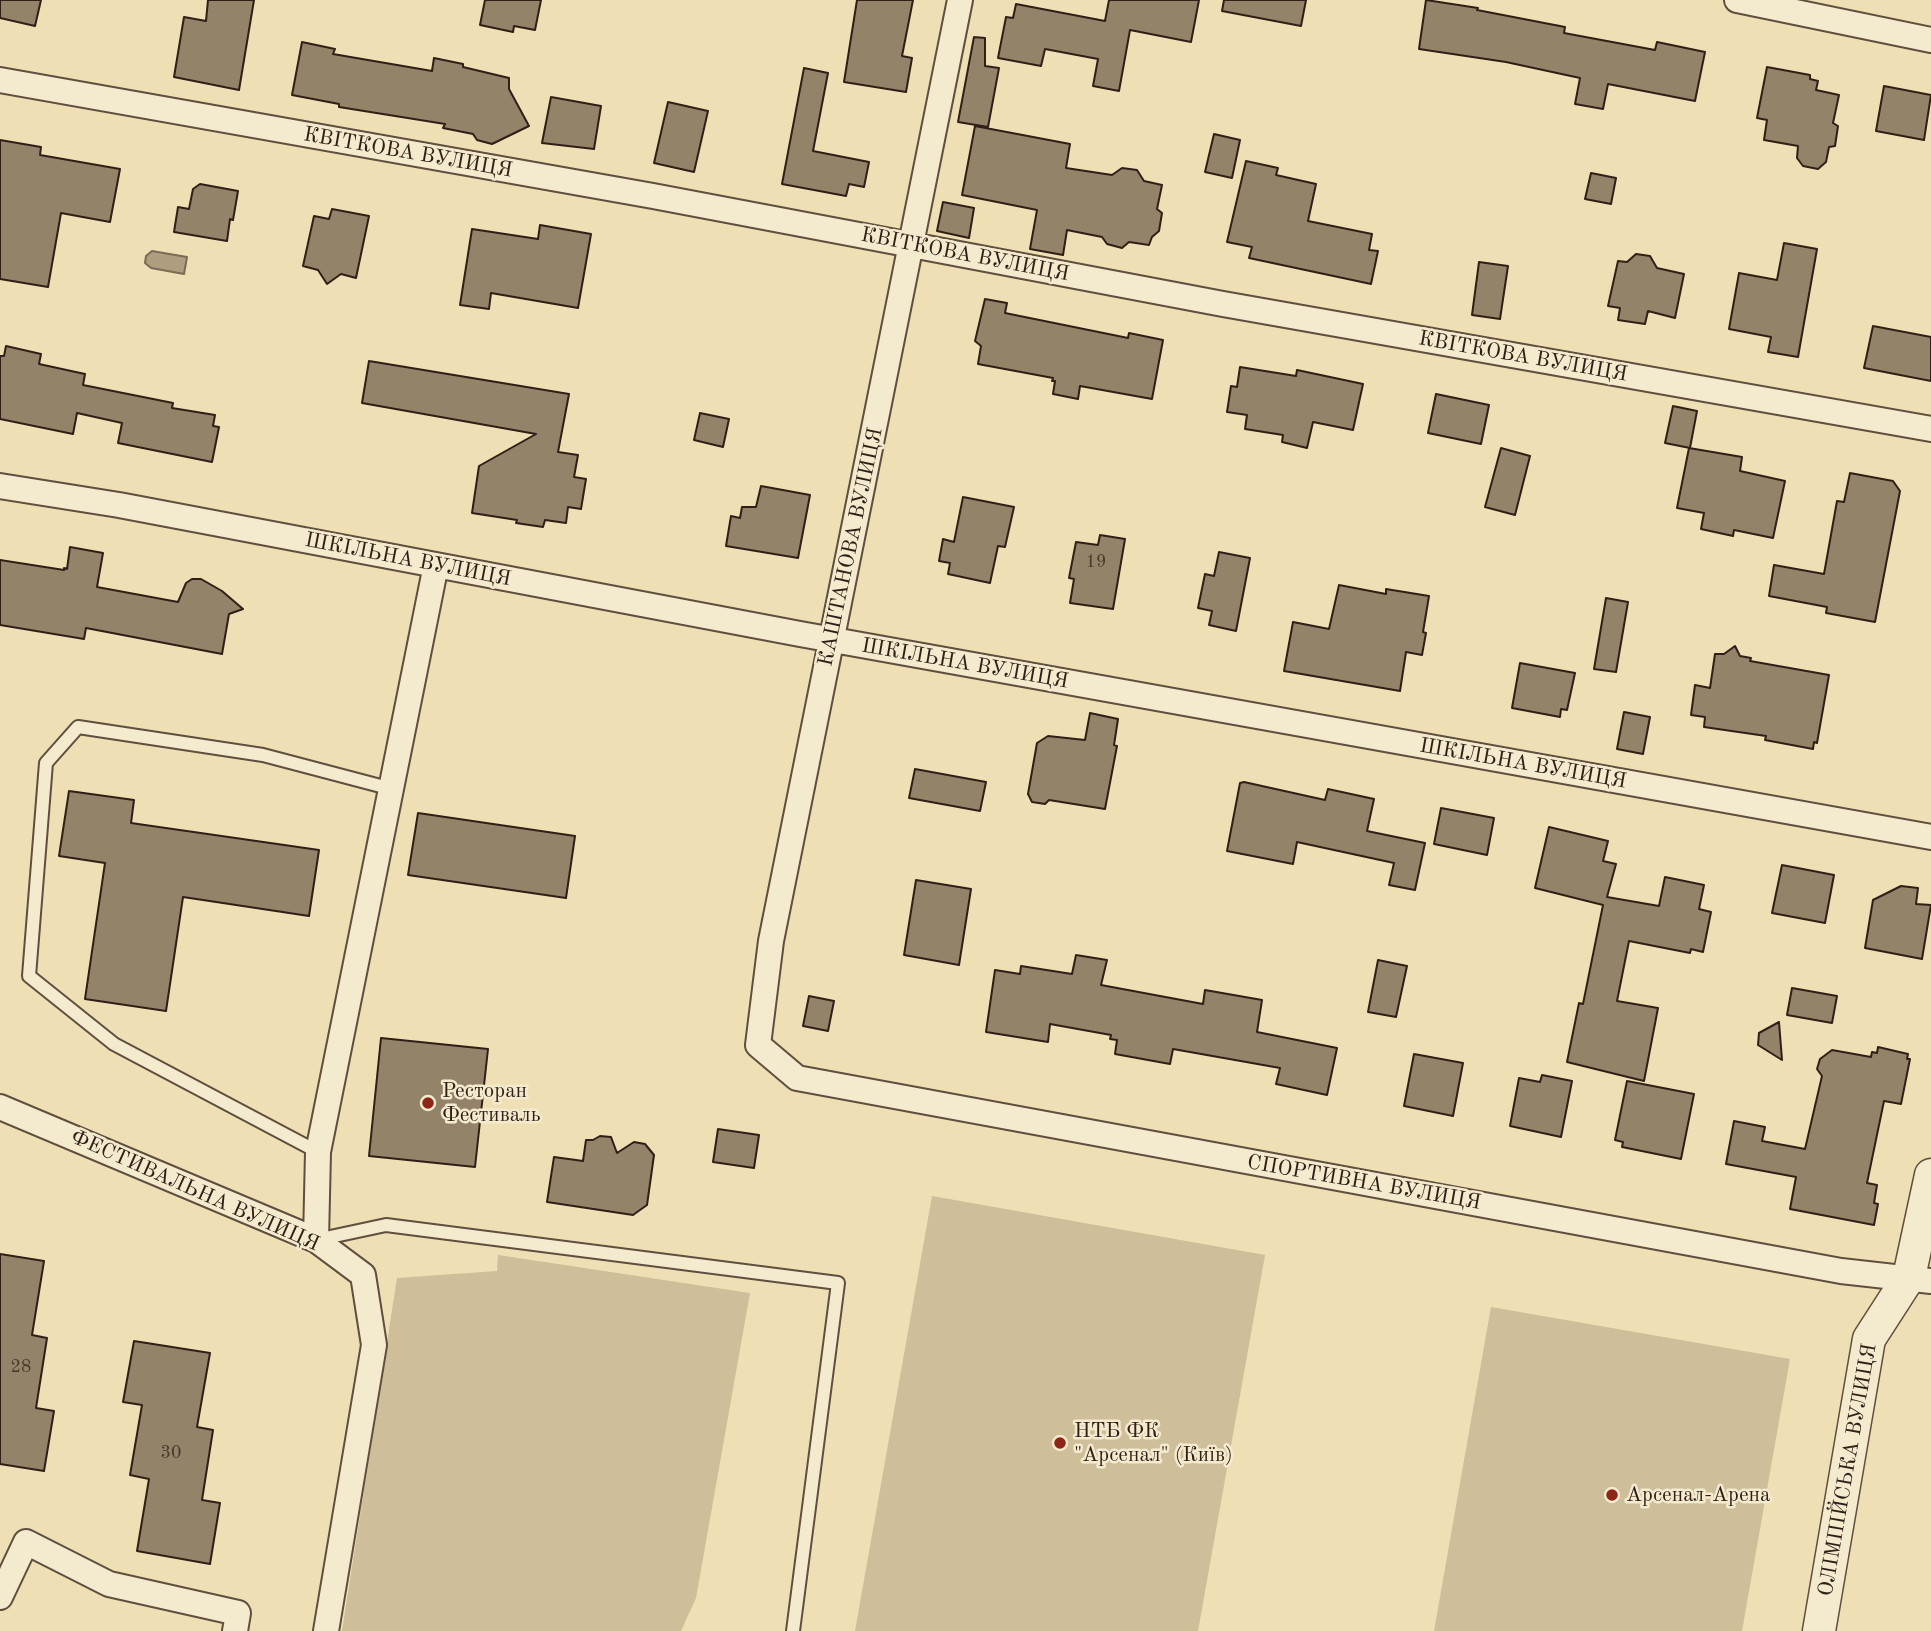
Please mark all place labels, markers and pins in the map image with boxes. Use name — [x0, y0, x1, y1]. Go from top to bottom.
place label: Ресторан Фестиваль — [442, 1078, 540, 1128]
marker: Ресторан Фестиваль — [420, 1095, 436, 1111]
place label: НТБ ФК "Арсенал" (Київ) — [1074, 1418, 1233, 1468]
marker: НТБ ФК "Арсенал" (Київ) — [1052, 1435, 1068, 1451]
place label: Арсенал-Арена — [1626, 1482, 1770, 1508]
marker: Арсенал-Арена — [1604, 1487, 1620, 1503]

